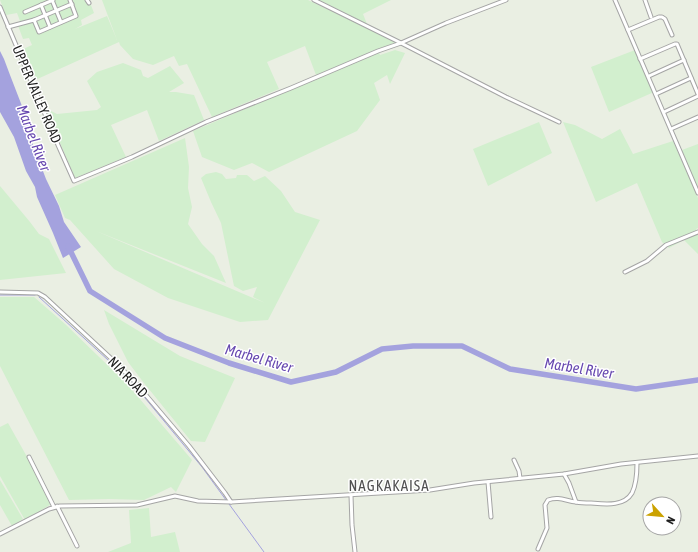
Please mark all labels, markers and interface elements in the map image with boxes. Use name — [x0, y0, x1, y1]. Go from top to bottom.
street label: UPPER VALLEY ROAD — [9, 43, 65, 146]
water label: Marbel River — [14, 102, 55, 174]
water label: Marbel River — [223, 340, 295, 376]
street label: NIA ROAD — [105, 353, 151, 401]
water label: Marbel River — [543, 354, 615, 382]
district label: NAGKAKAISA — [348, 477, 430, 494]
north arrow — [642, 496, 682, 536]
text: N — [664, 515, 678, 526]

